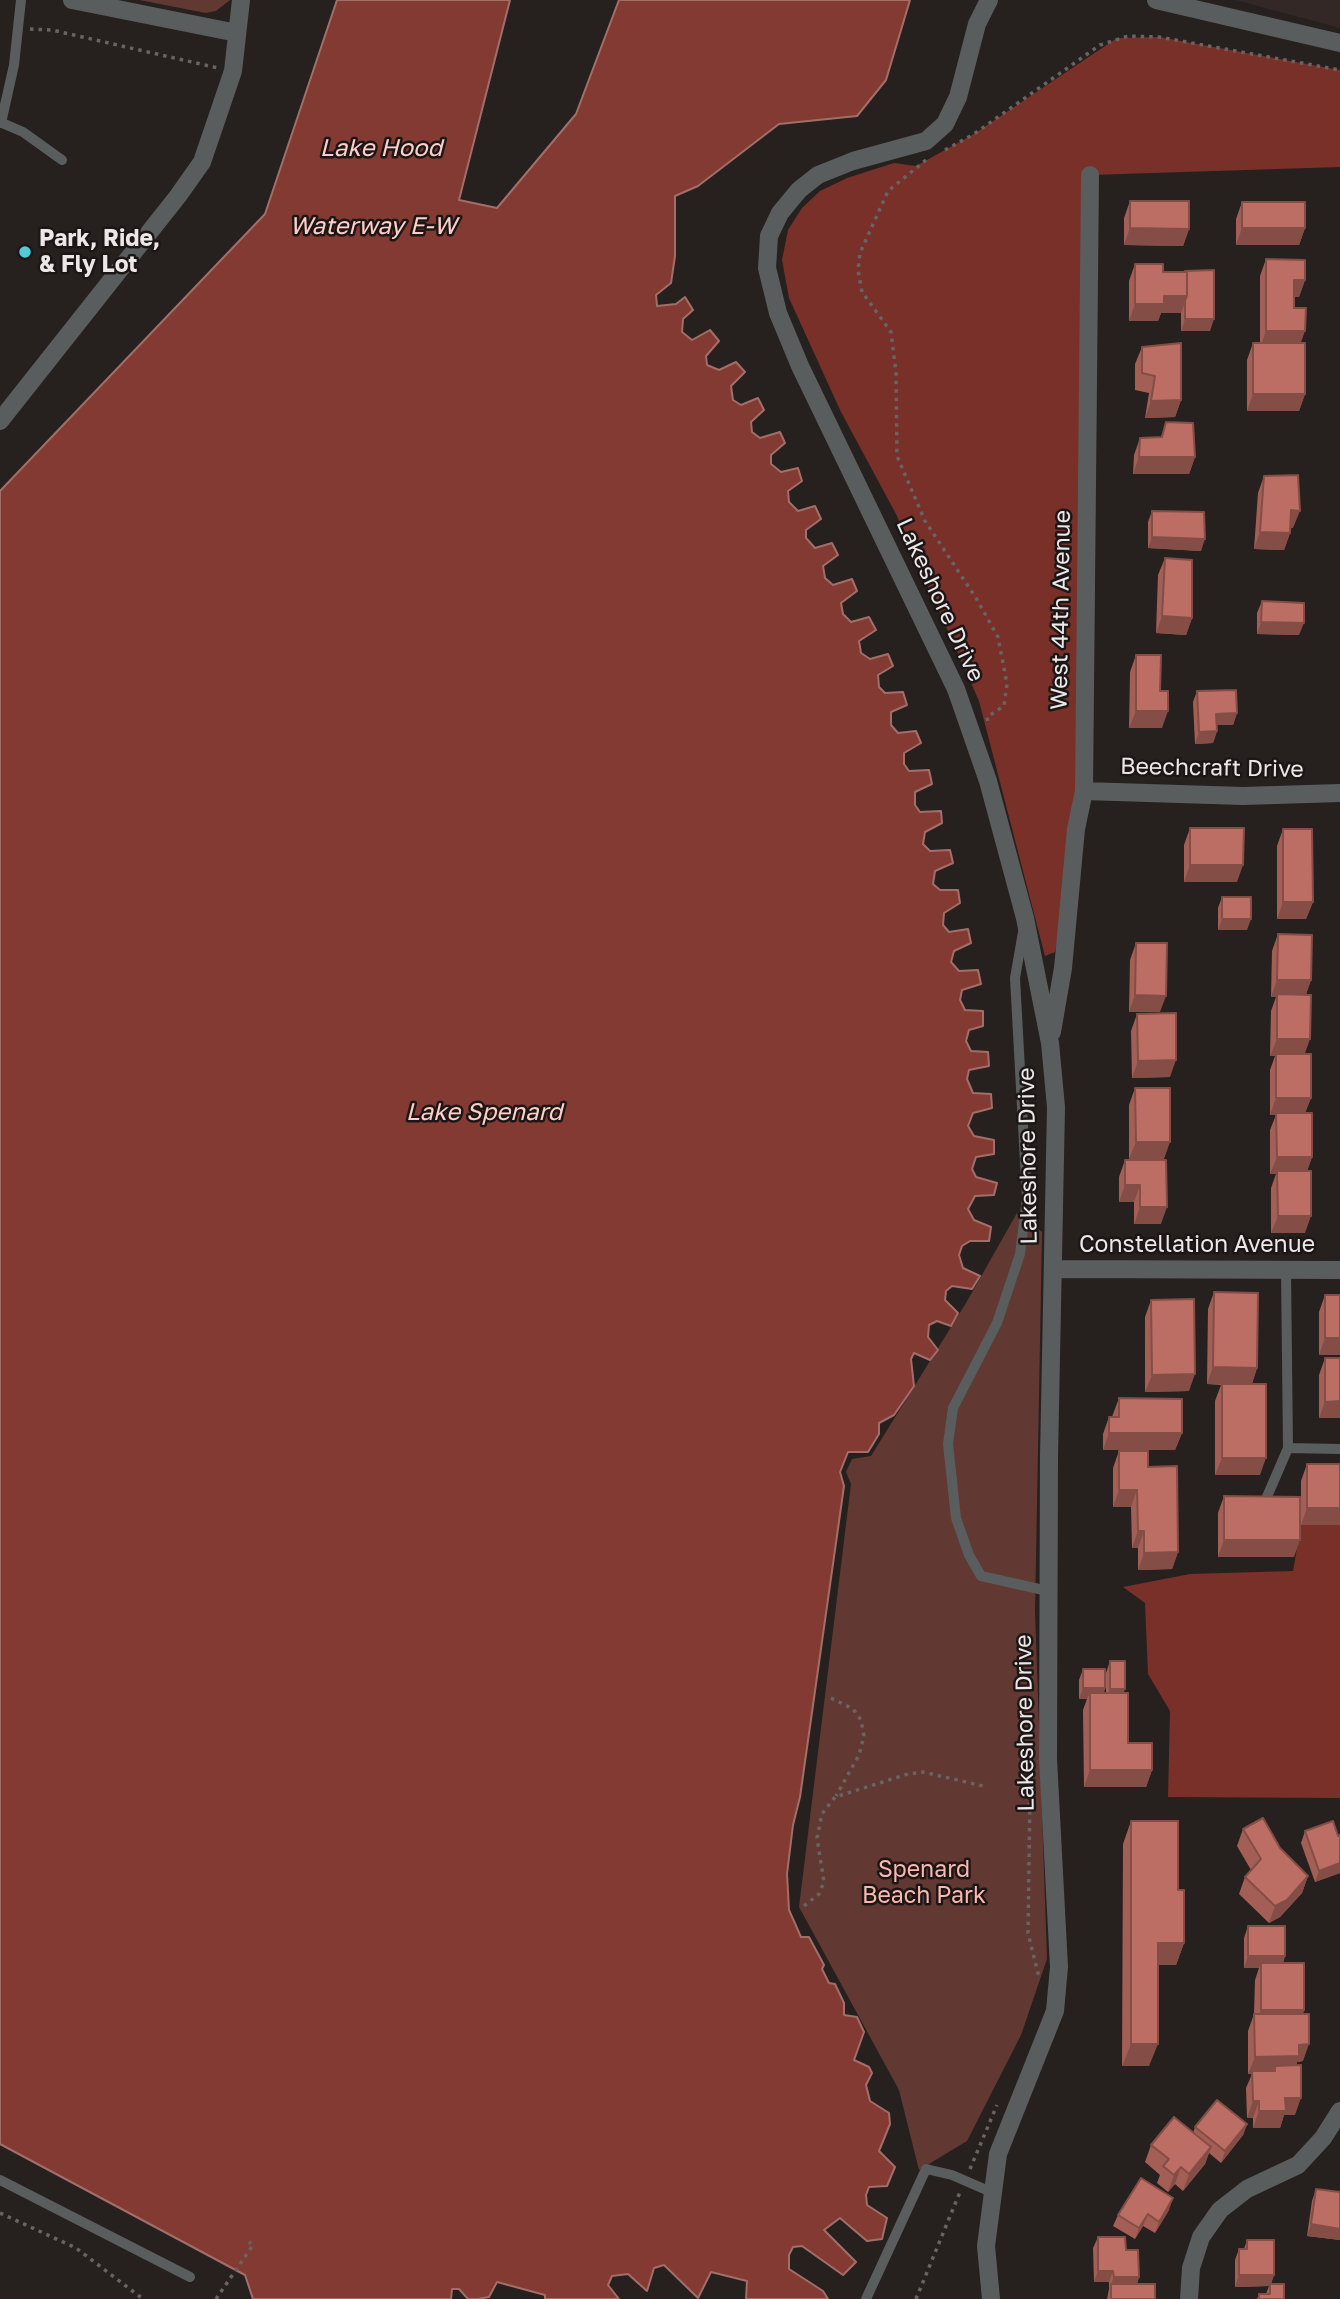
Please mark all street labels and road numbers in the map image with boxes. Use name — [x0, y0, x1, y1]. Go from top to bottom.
street label: West 44th Avenue — [1045, 510, 1077, 710]
street label: Lakeshore Drive — [890, 514, 990, 686]
street label: Beechcraft Drive — [1120, 753, 1304, 783]
street label: Lakeshore Drive — [1013, 1067, 1043, 1245]
street label: Constellation Avenue — [1079, 1231, 1315, 1259]
street label: Lakeshore Drive — [1010, 1634, 1040, 1812]

